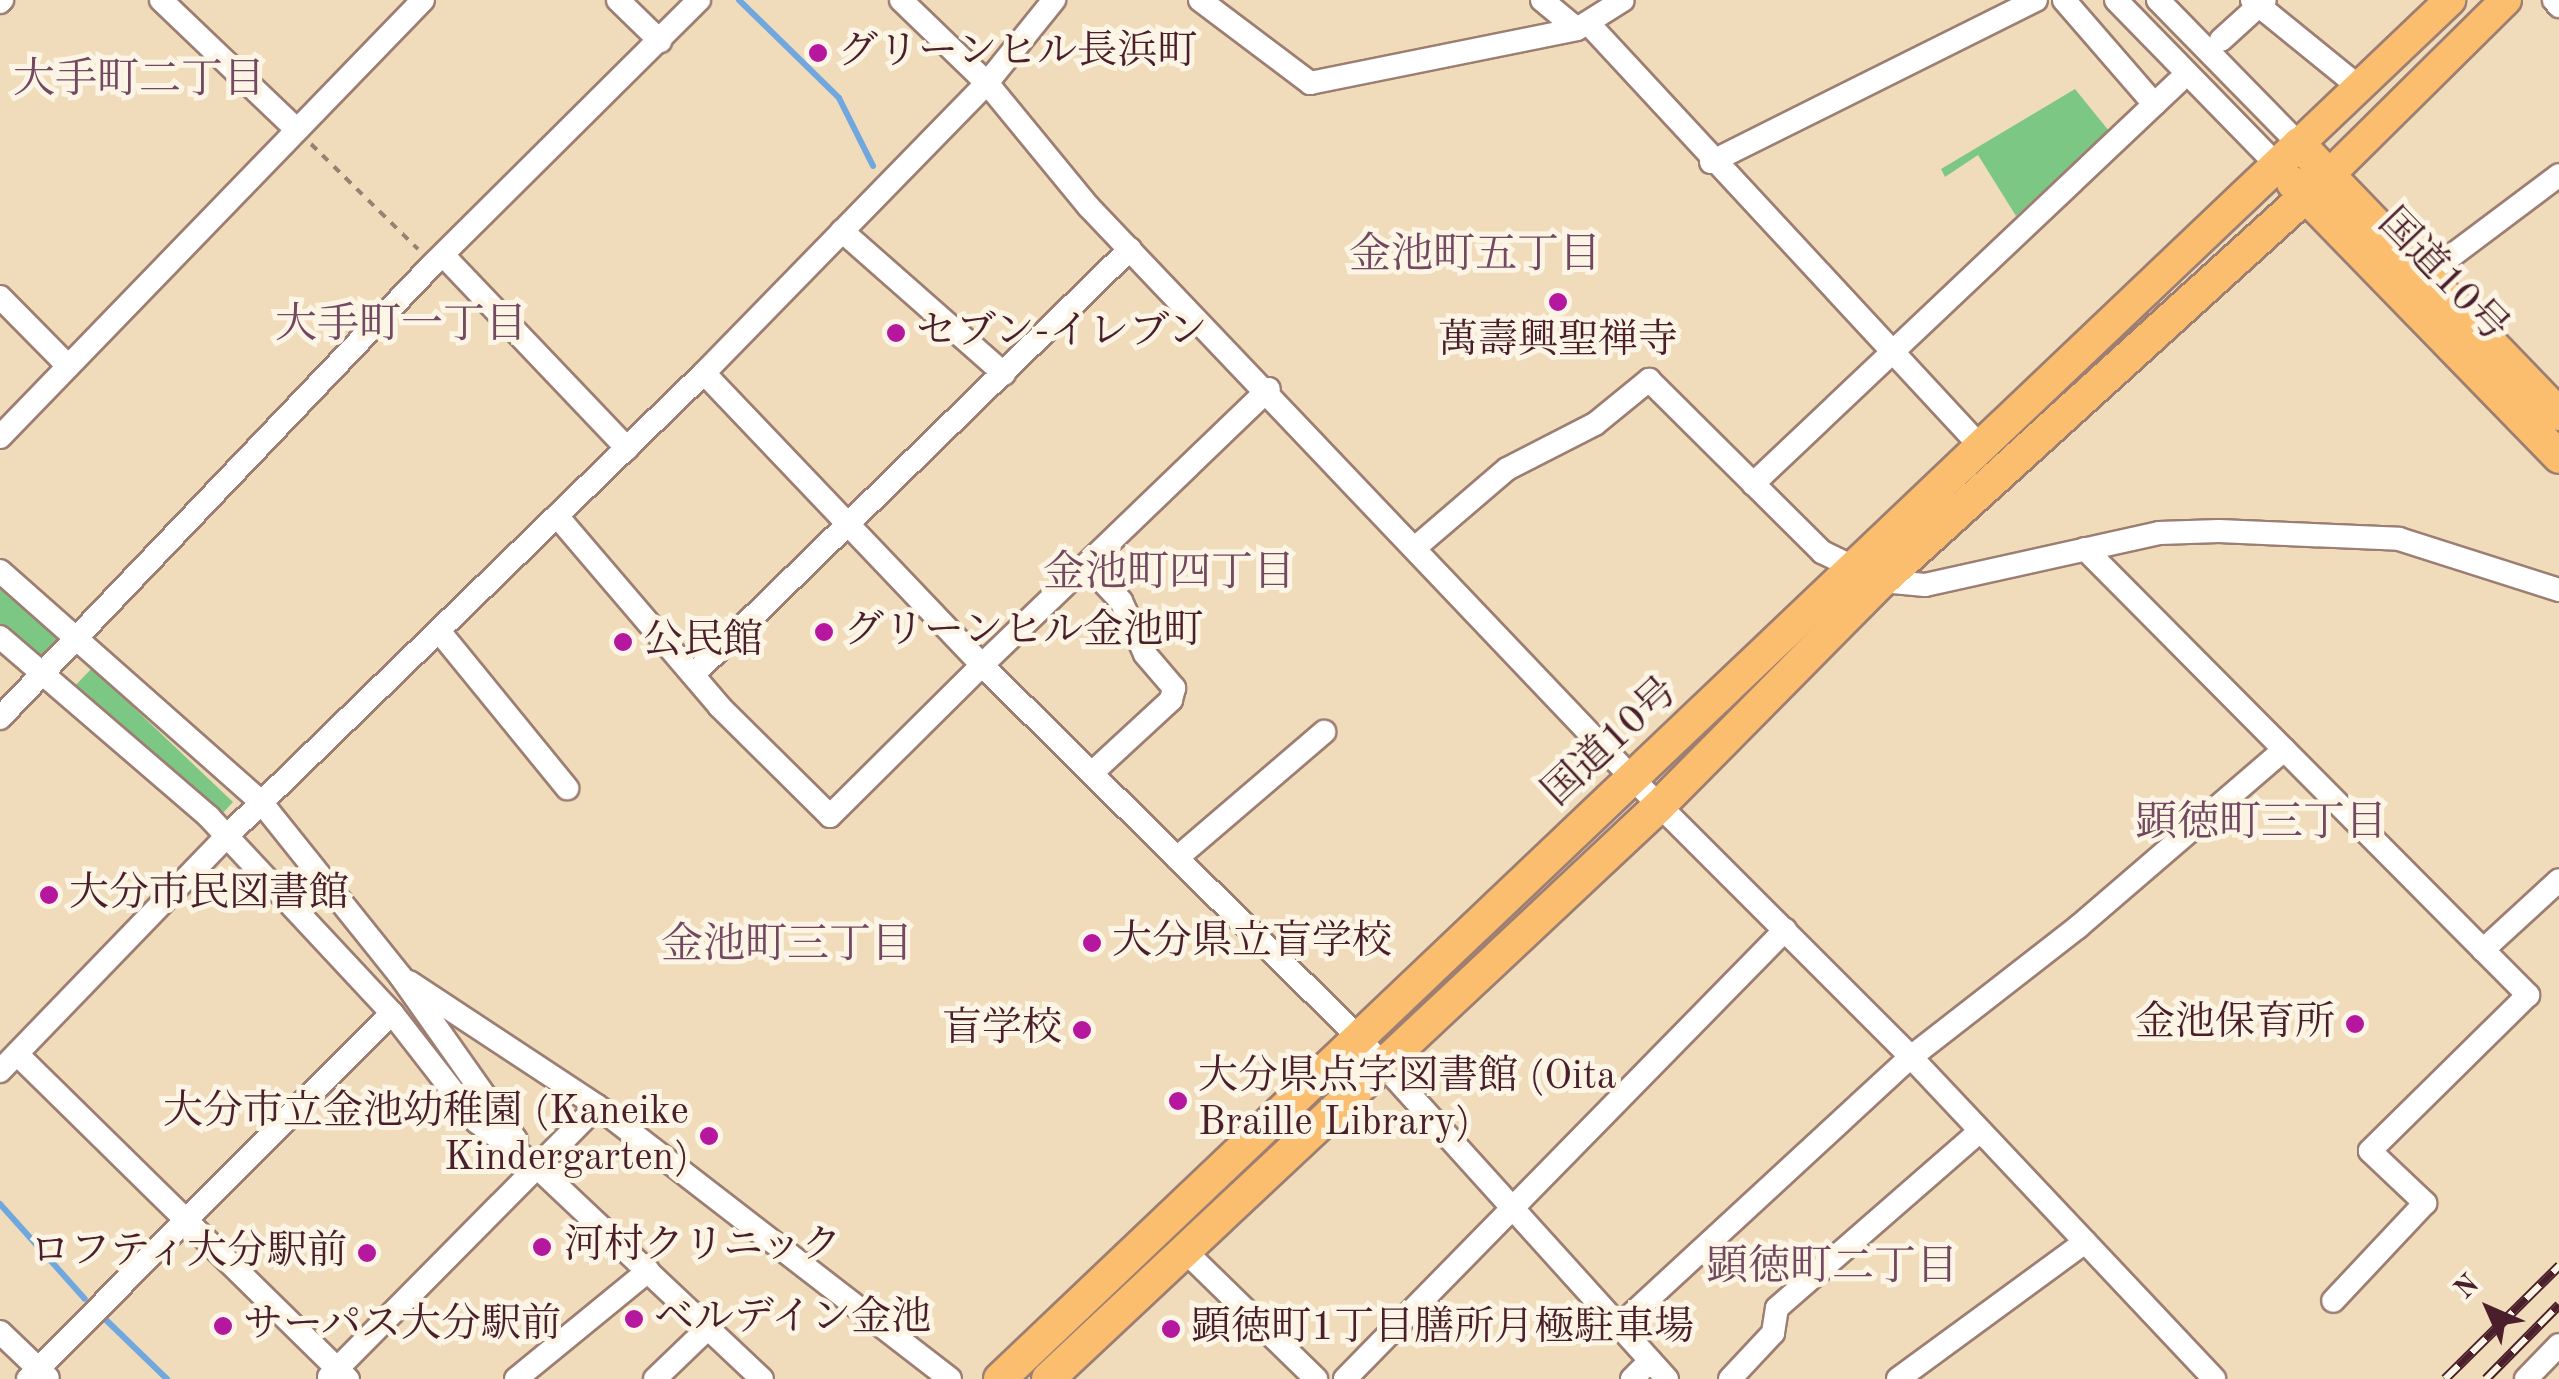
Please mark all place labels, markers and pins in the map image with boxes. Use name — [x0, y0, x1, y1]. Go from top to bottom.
place label: グリーンヒル長浜町 — [838, 29, 1198, 77]
marker: グリーンヒル長浜町 — [807, 42, 829, 64]
marker: 萬壽興聖禅寺 — [1547, 291, 1569, 313]
place label: セブン-イレブン — [916, 309, 1211, 357]
place label: 萬壽興聖禅寺 — [1438, 318, 1678, 366]
marker: セブン-イレブン — [885, 322, 907, 344]
place label: グリーンヒル金池町 — [844, 608, 1204, 656]
place label: 公民館 — [643, 618, 763, 666]
marker: グリーンヒル金池町 — [813, 621, 835, 643]
marker: 公民館 — [612, 631, 634, 653]
place label: 大分市民図書館 — [69, 871, 349, 919]
marker: 大分市民図書館 — [38, 884, 60, 906]
place label: 大分県立盲学校 — [1112, 919, 1392, 967]
marker: 大分県立盲学校 — [1081, 932, 1103, 954]
place label: 金池保育所 — [2135, 1000, 2335, 1048]
place label: 盲学校 — [942, 1006, 1062, 1054]
marker: 金池保育所 — [2344, 1013, 2366, 1035]
marker: 盲学校 — [1071, 1019, 1093, 1041]
place label: 大分県点字図書館 (Oita Braille Library) — [1198, 1054, 1617, 1148]
place label: 大分市立金池幼稚園 (Kaneike Kindergarten) — [163, 1089, 689, 1183]
marker: 大分県点字図書館 (Oita Braille Library) — [1167, 1090, 1189, 1112]
marker: 大分市立金池幼稚園 (Kaneike Kindergarten) — [698, 1125, 720, 1147]
place label: 河村クリニック — [564, 1223, 844, 1271]
place label: ロフティ大分駅前 — [27, 1229, 347, 1277]
marker: 河村クリニック — [529, 1234, 555, 1260]
marker: ロフティ大分駅前 — [356, 1242, 378, 1264]
place label: ベルデイン金池 — [654, 1295, 934, 1343]
place label: サーパス大分駅前 — [243, 1302, 563, 1350]
place label: 顕徳町1丁目膳所月極駐車場 — [1191, 1305, 1694, 1353]
marker: ベルデイン金池 — [623, 1308, 645, 1330]
marker: サーパス大分駅前 — [212, 1315, 234, 1337]
marker: 顕徳町1丁目膳所月極駐車場 — [1160, 1318, 1182, 1340]

